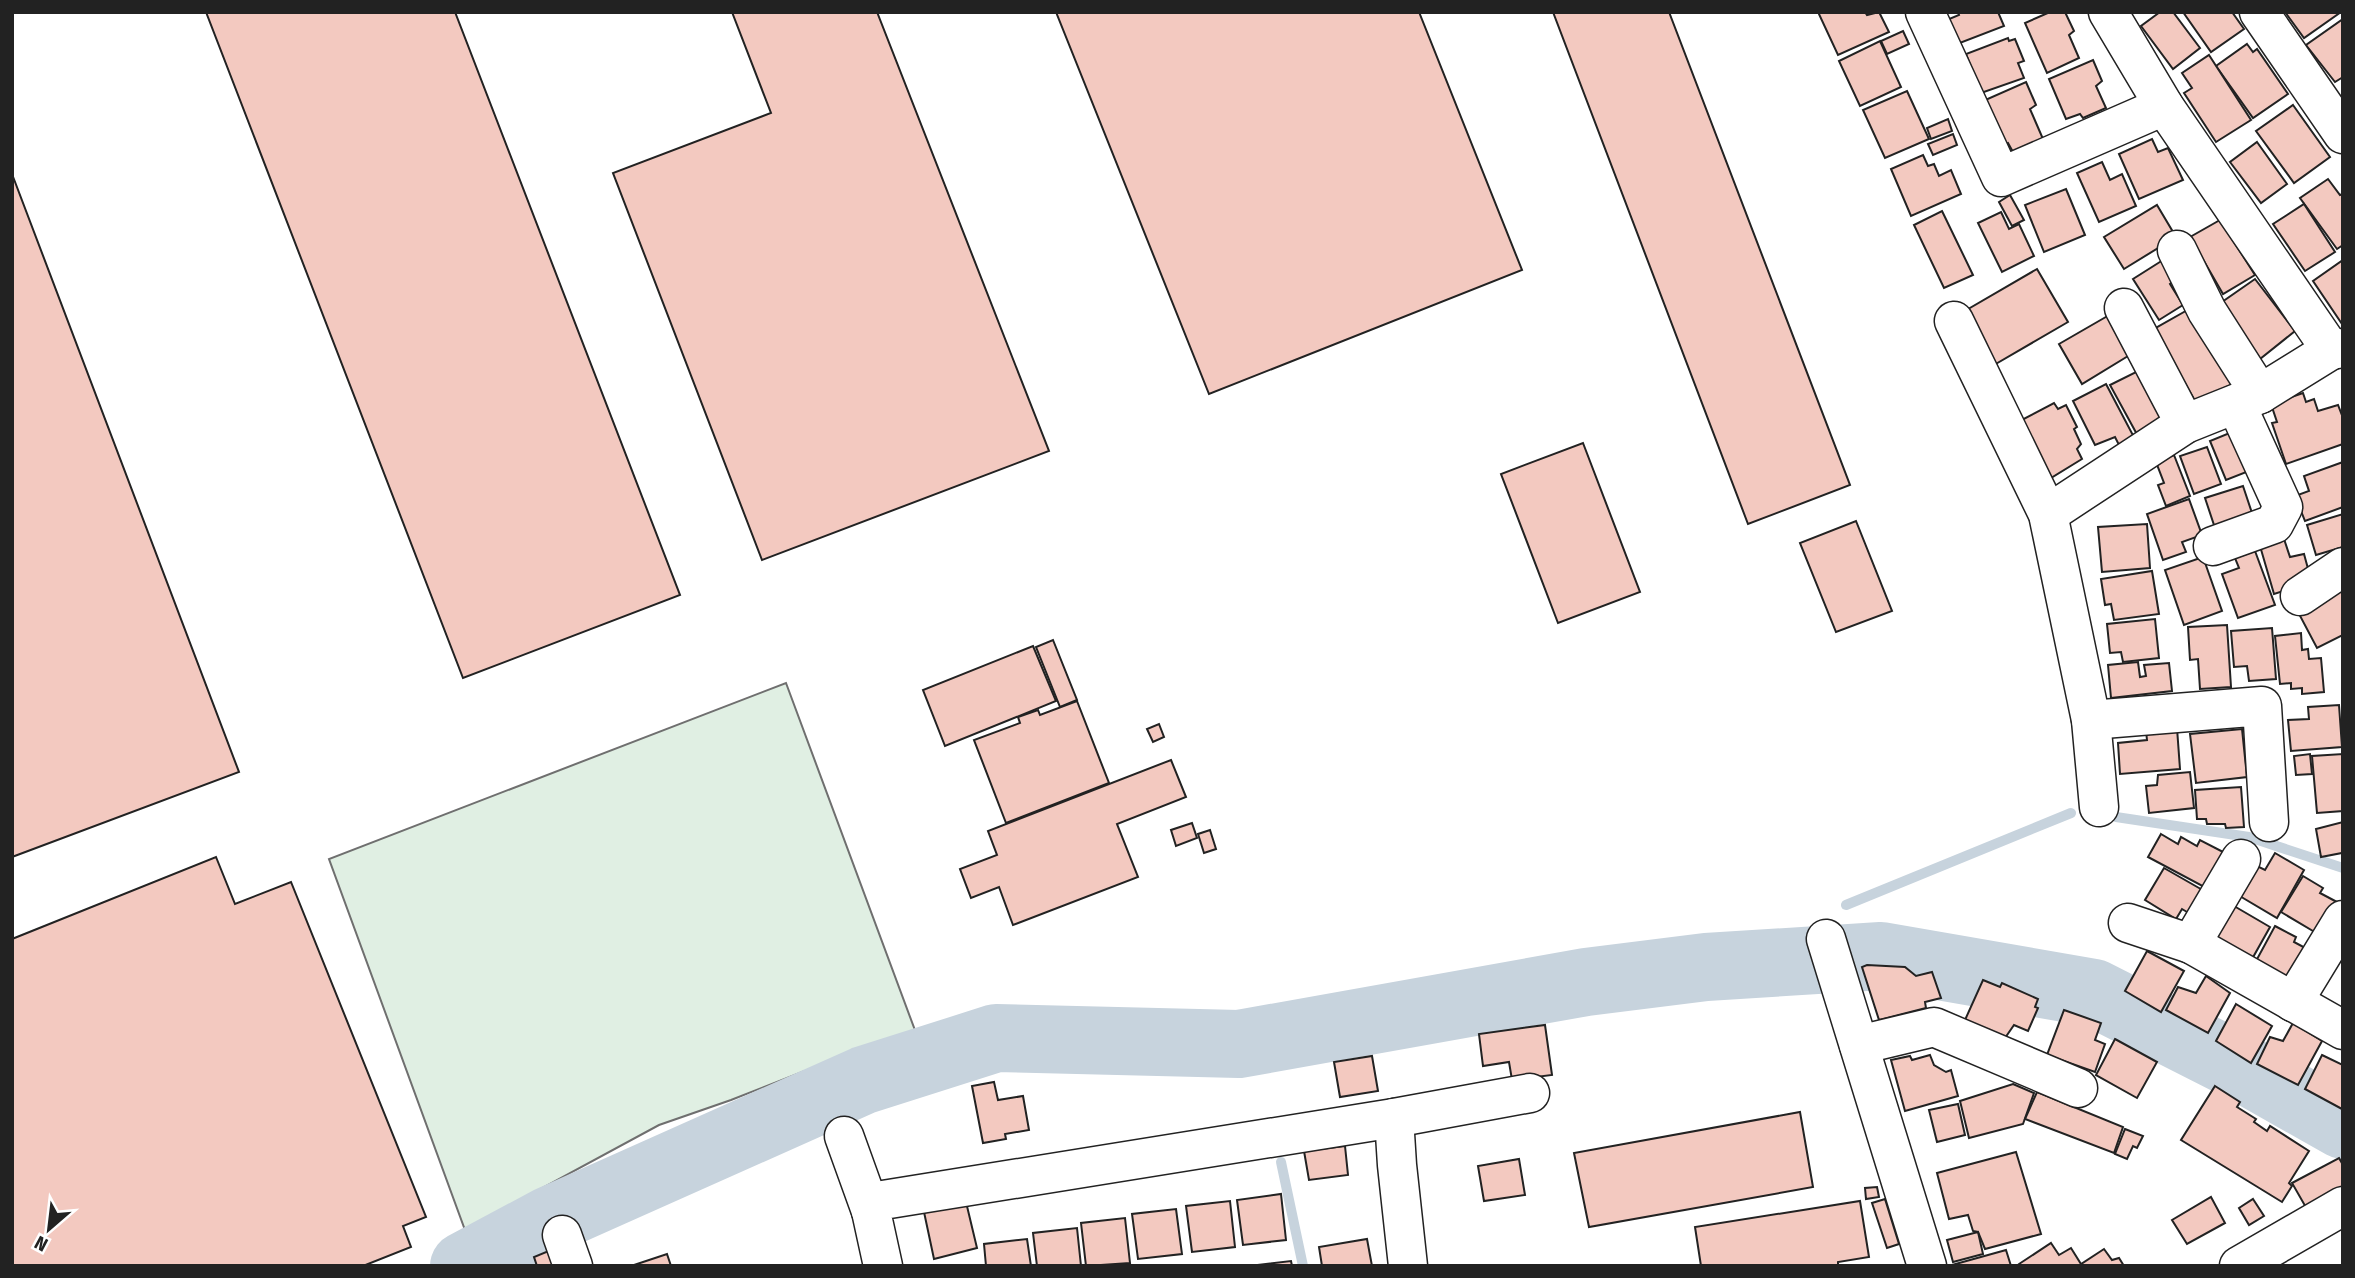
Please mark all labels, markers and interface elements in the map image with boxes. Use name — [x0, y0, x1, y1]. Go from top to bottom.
north arrow — [14, 1194, 84, 1264]
text: N — [31, 1231, 52, 1256]

